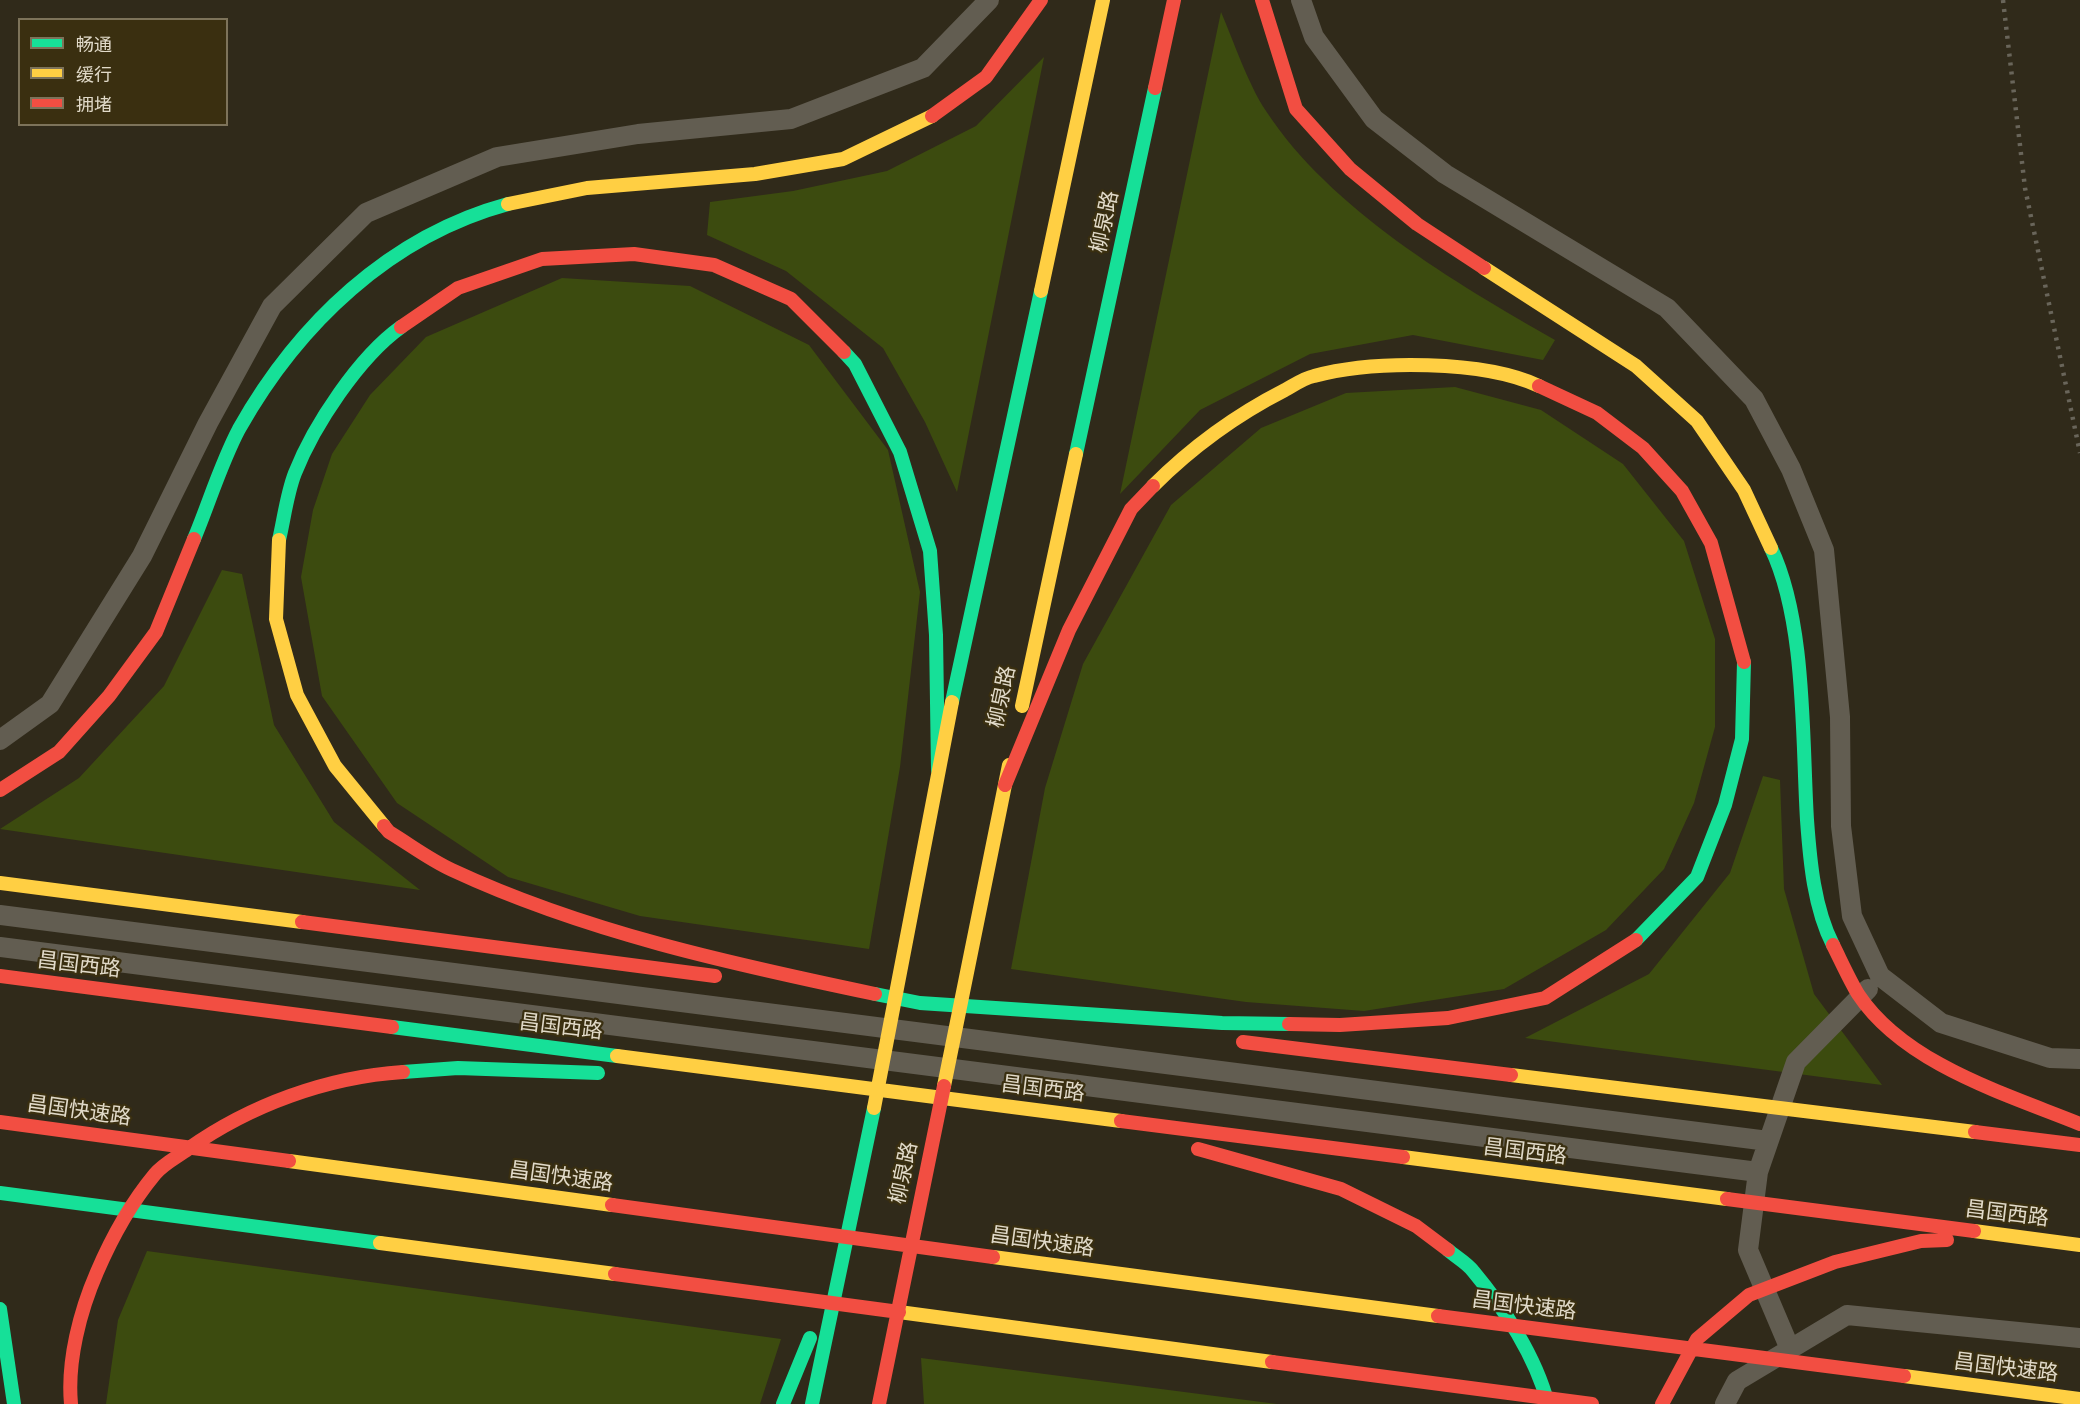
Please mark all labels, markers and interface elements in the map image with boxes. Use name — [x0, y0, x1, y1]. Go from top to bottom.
legend — [18, 18, 228, 126]
text: 畅通 — [76, 37, 112, 55]
text: 缓行 — [76, 67, 112, 85]
text: 拥堵 — [76, 97, 112, 115]
street label: 柳泉路 — [1086, 189, 1124, 255]
street label: 柳泉路 — [983, 664, 1021, 730]
street label: 昌国西路 — [36, 947, 122, 983]
street label: 昌国西路 — [518, 1009, 604, 1045]
street label: 昌国西路 — [1000, 1071, 1086, 1107]
street label: 昌国快速路 — [25, 1091, 133, 1131]
street label: 昌国西路 — [1482, 1134, 1568, 1170]
street label: 柳泉路 — [885, 1140, 923, 1206]
street label: 昌国快速路 — [507, 1157, 615, 1197]
street label: 昌国西路 — [1964, 1196, 2050, 1232]
street label: 昌国快速路 — [988, 1222, 1096, 1262]
street label: 昌国快速路 — [1470, 1287, 1578, 1325]
street label: 昌国快速路 — [1952, 1349, 2060, 1387]

